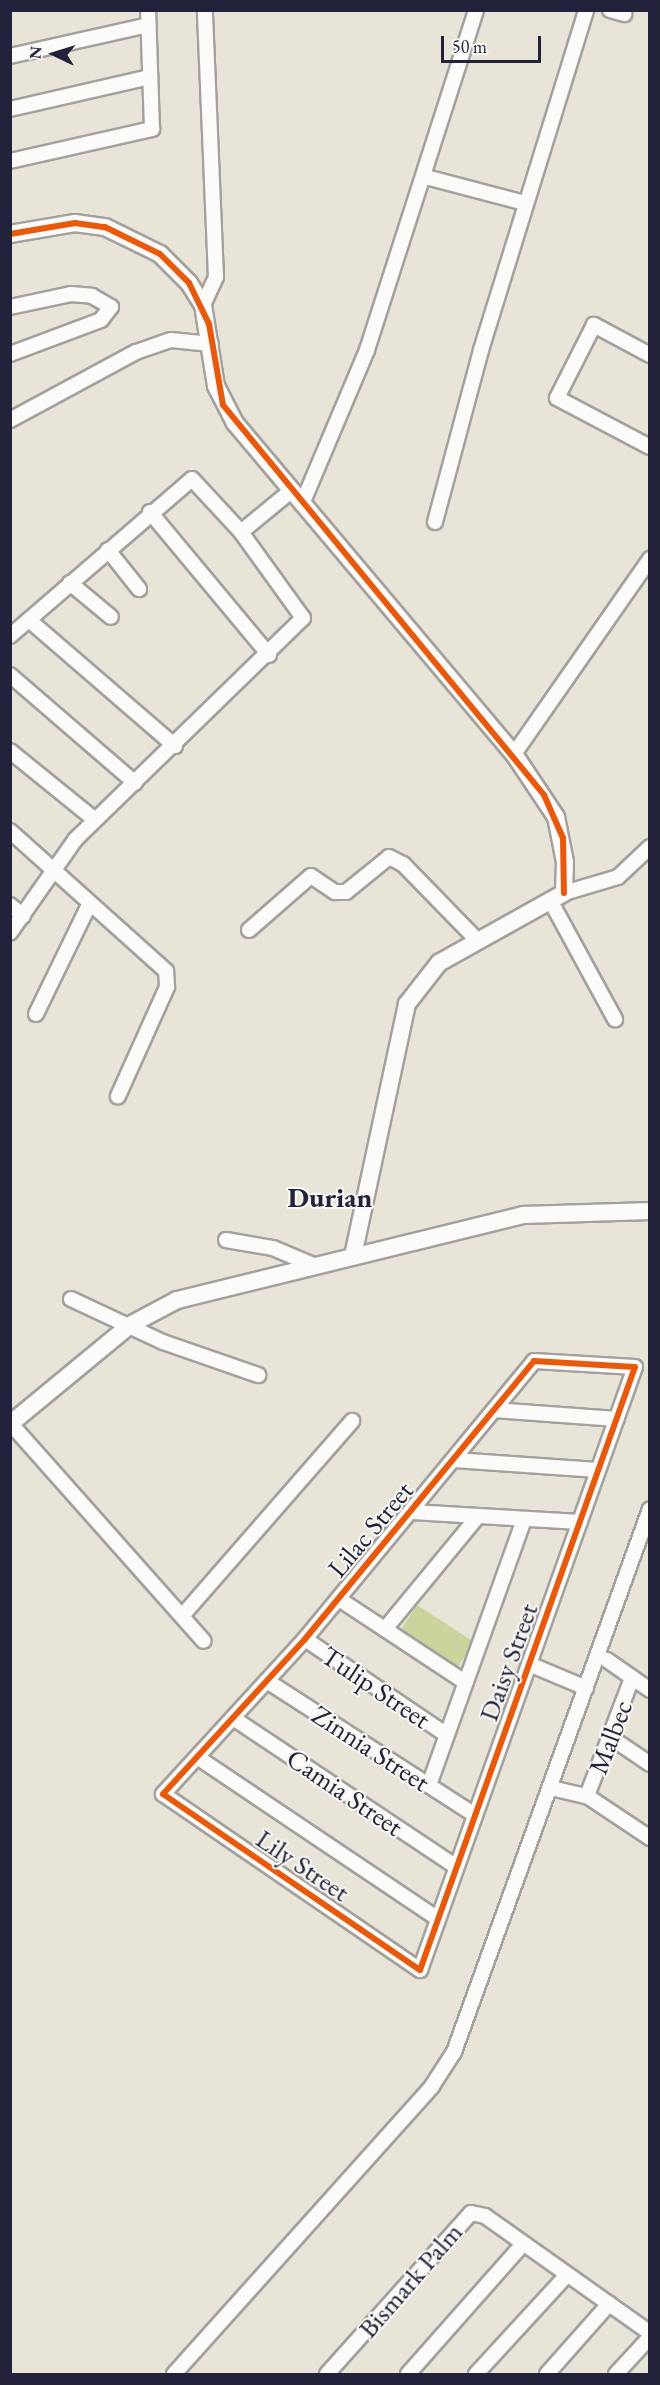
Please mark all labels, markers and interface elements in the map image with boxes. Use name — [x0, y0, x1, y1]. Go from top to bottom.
north arrow — [24, 24, 84, 84]
scale bar — [444, 24, 544, 62]
text: 50 m — [452, 35, 487, 58]
text: N — [25, 46, 46, 60]
district label: Durian — [288, 1180, 372, 1214]
street label: Lilac Street — [321, 1474, 419, 1584]
street label: Daisy Street — [472, 1599, 544, 1725]
street label: Tulip Street — [315, 1639, 437, 1735]
street label: Malbec — [581, 1696, 639, 1778]
street label: Zinnia Street — [306, 1698, 436, 1798]
street label: Camia Street — [281, 1741, 409, 1843]
street label: Lily Street — [250, 1822, 356, 1908]
street label: Bismark Palm — [351, 2216, 469, 2344]

